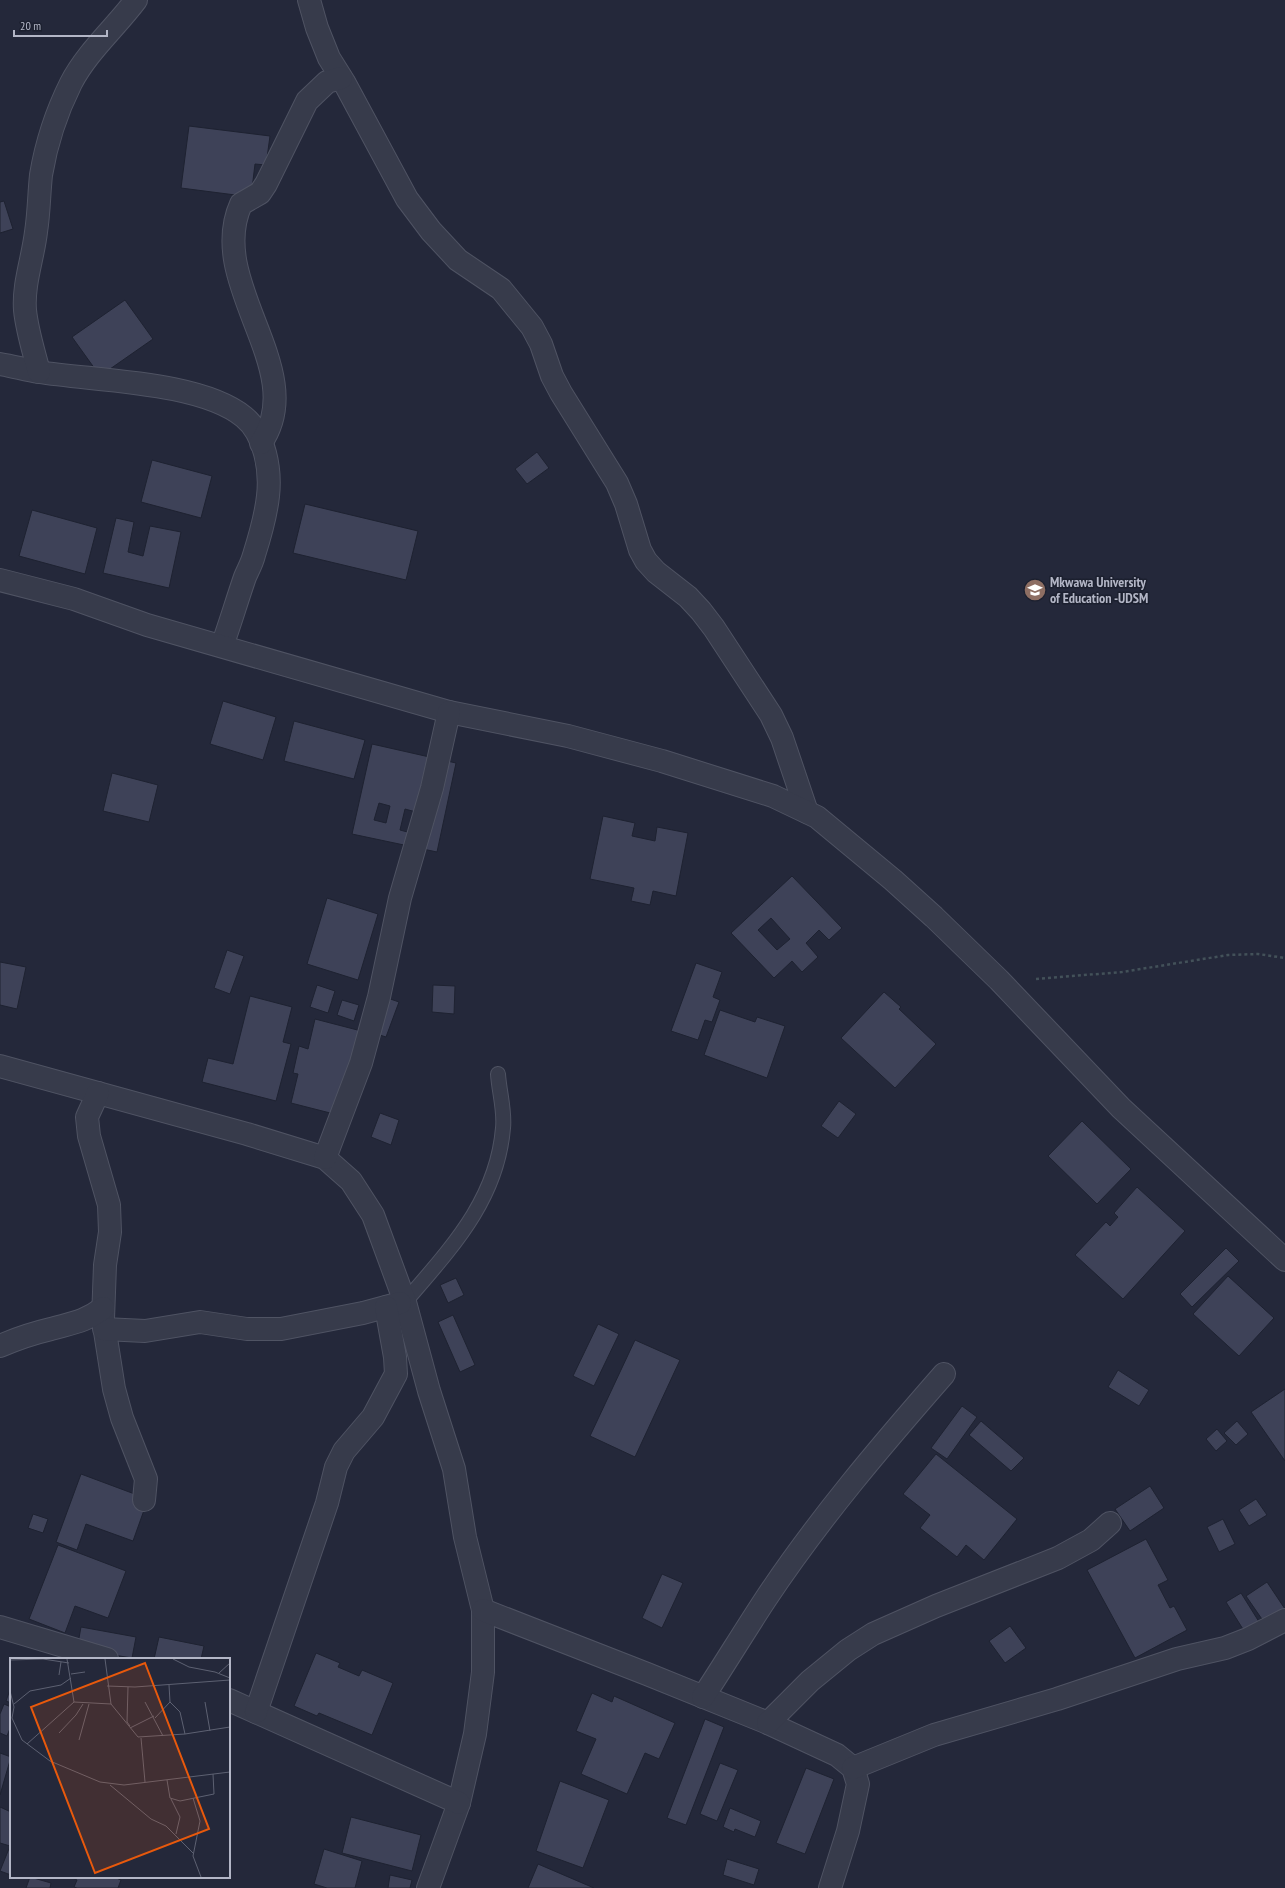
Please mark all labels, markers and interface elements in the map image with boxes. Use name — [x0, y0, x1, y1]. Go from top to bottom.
scale bar — [14, 12, 107, 38]
text: 20 m — [20, 18, 41, 33]
place label: Mkwawa University of Education -UDSM — [1050, 573, 1148, 607]
school or university icon: Mkwawa University of Education -UDSM — [1022, 577, 1048, 603]
inset map — [10, 1658, 230, 1878]

